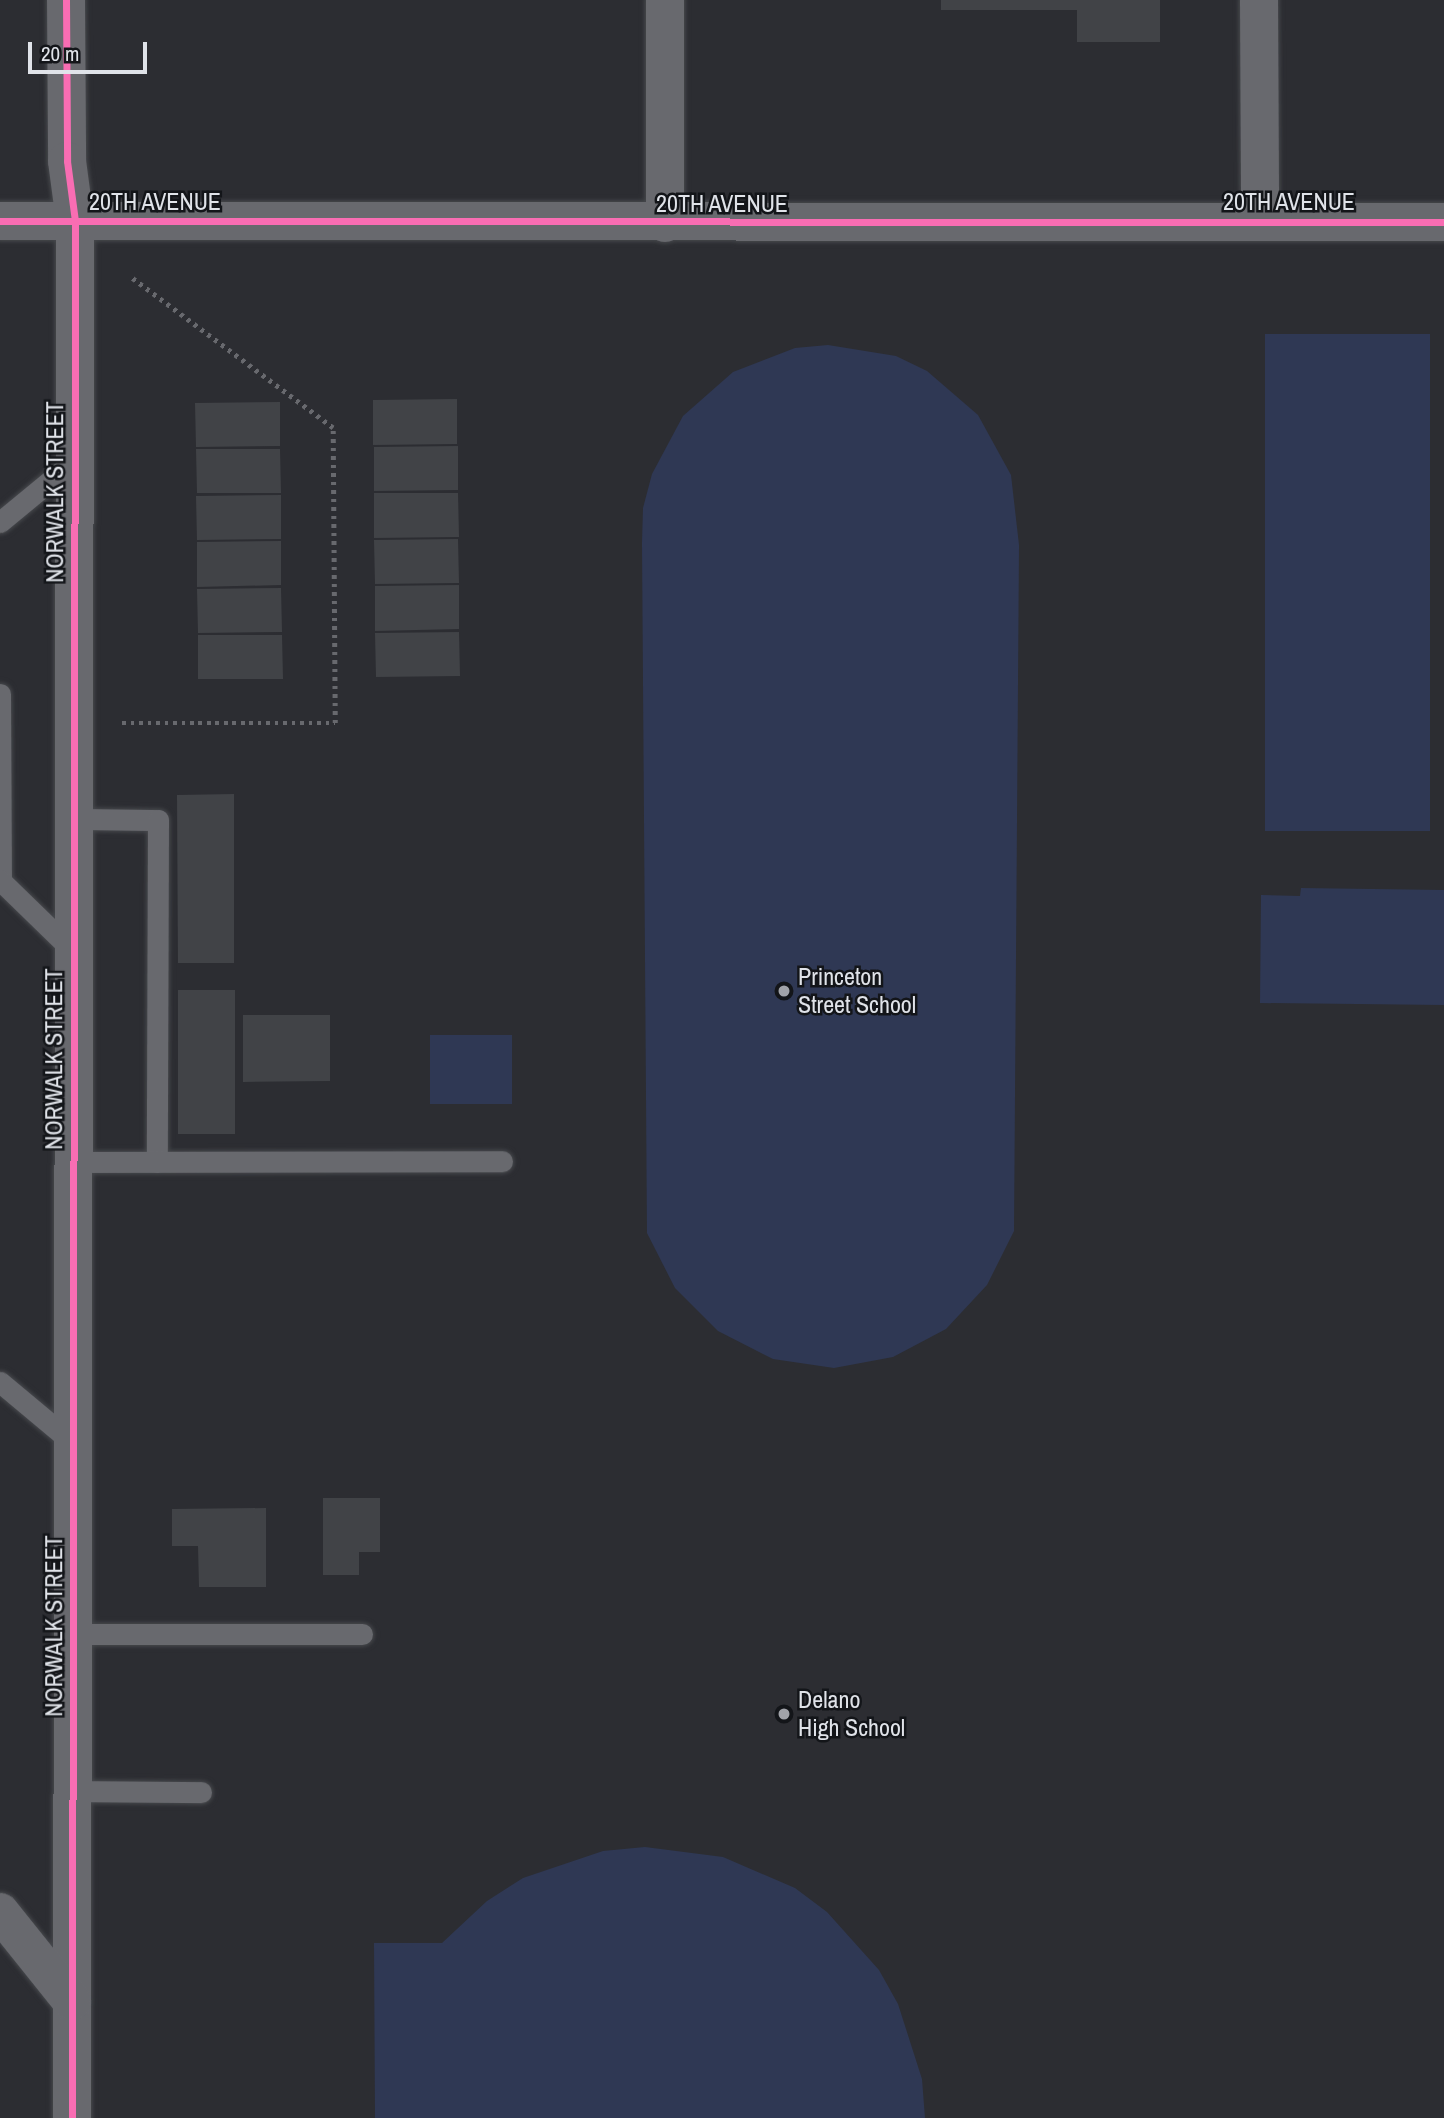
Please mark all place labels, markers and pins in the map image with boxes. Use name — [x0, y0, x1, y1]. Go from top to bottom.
place label: Princeton Street School — [798, 963, 916, 1019]
marker: Princeton Street School — [776, 983, 792, 999]
place label: Delano High School — [798, 1686, 905, 1742]
marker: Delano High School — [776, 1706, 792, 1722]

